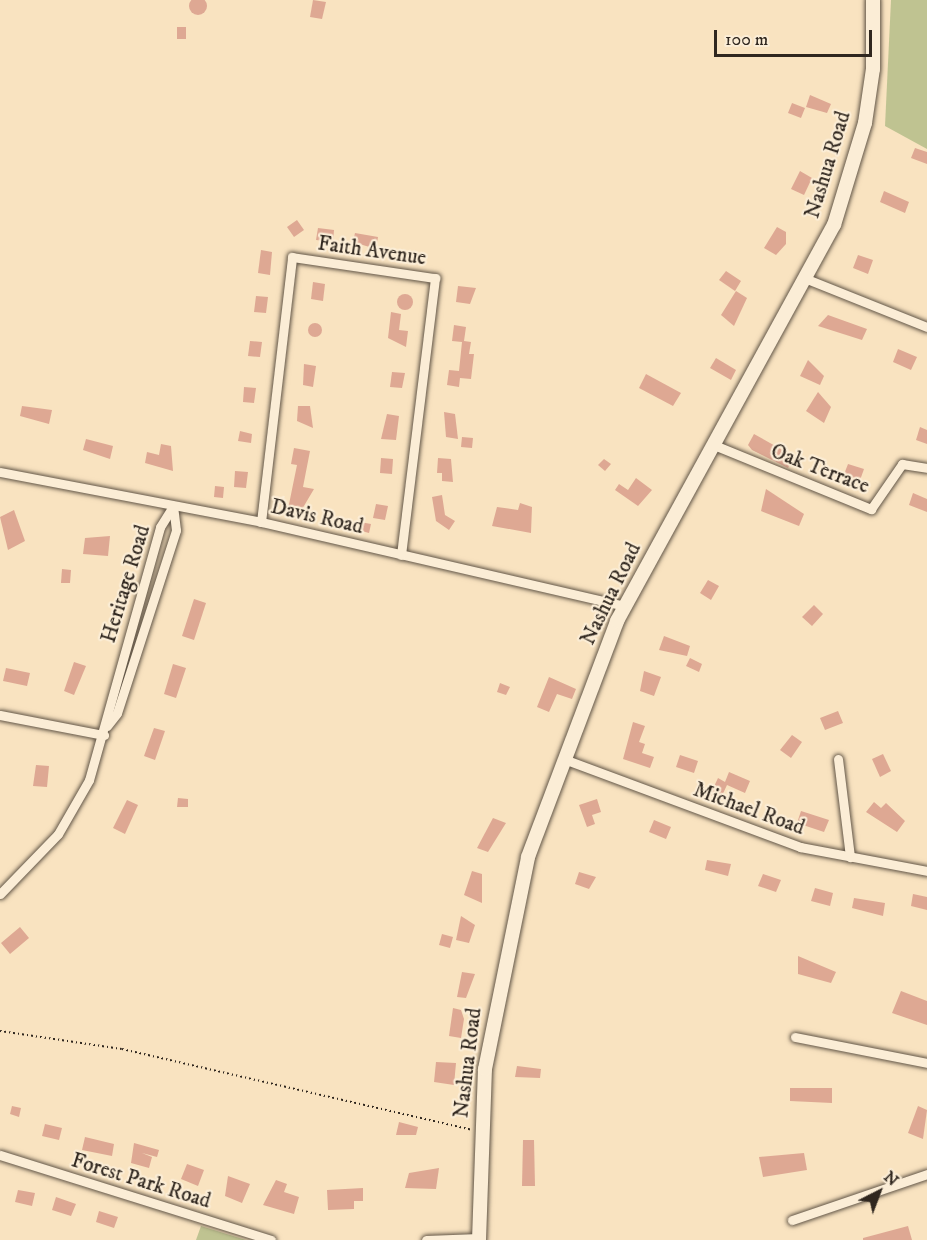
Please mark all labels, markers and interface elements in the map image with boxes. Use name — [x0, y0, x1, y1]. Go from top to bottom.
scale bar — [717, 18, 874, 56]
text: 100 m — [725, 29, 768, 51]
street label: Nashua Road — [800, 108, 856, 222]
street label: Faith Avenue — [316, 231, 428, 271]
street label: Oak Terrace — [767, 439, 873, 499]
street label: Davis Road — [268, 494, 366, 540]
street label: Heritage Road — [96, 522, 156, 646]
street label: Nashua Road — [575, 539, 647, 649]
street label: Michael Road — [690, 777, 808, 841]
street label: Nashua Road — [449, 1007, 487, 1119]
street label: Forest Park Road — [68, 1148, 214, 1214]
north arrow — [849, 1162, 909, 1222]
text: N — [879, 1167, 903, 1190]

